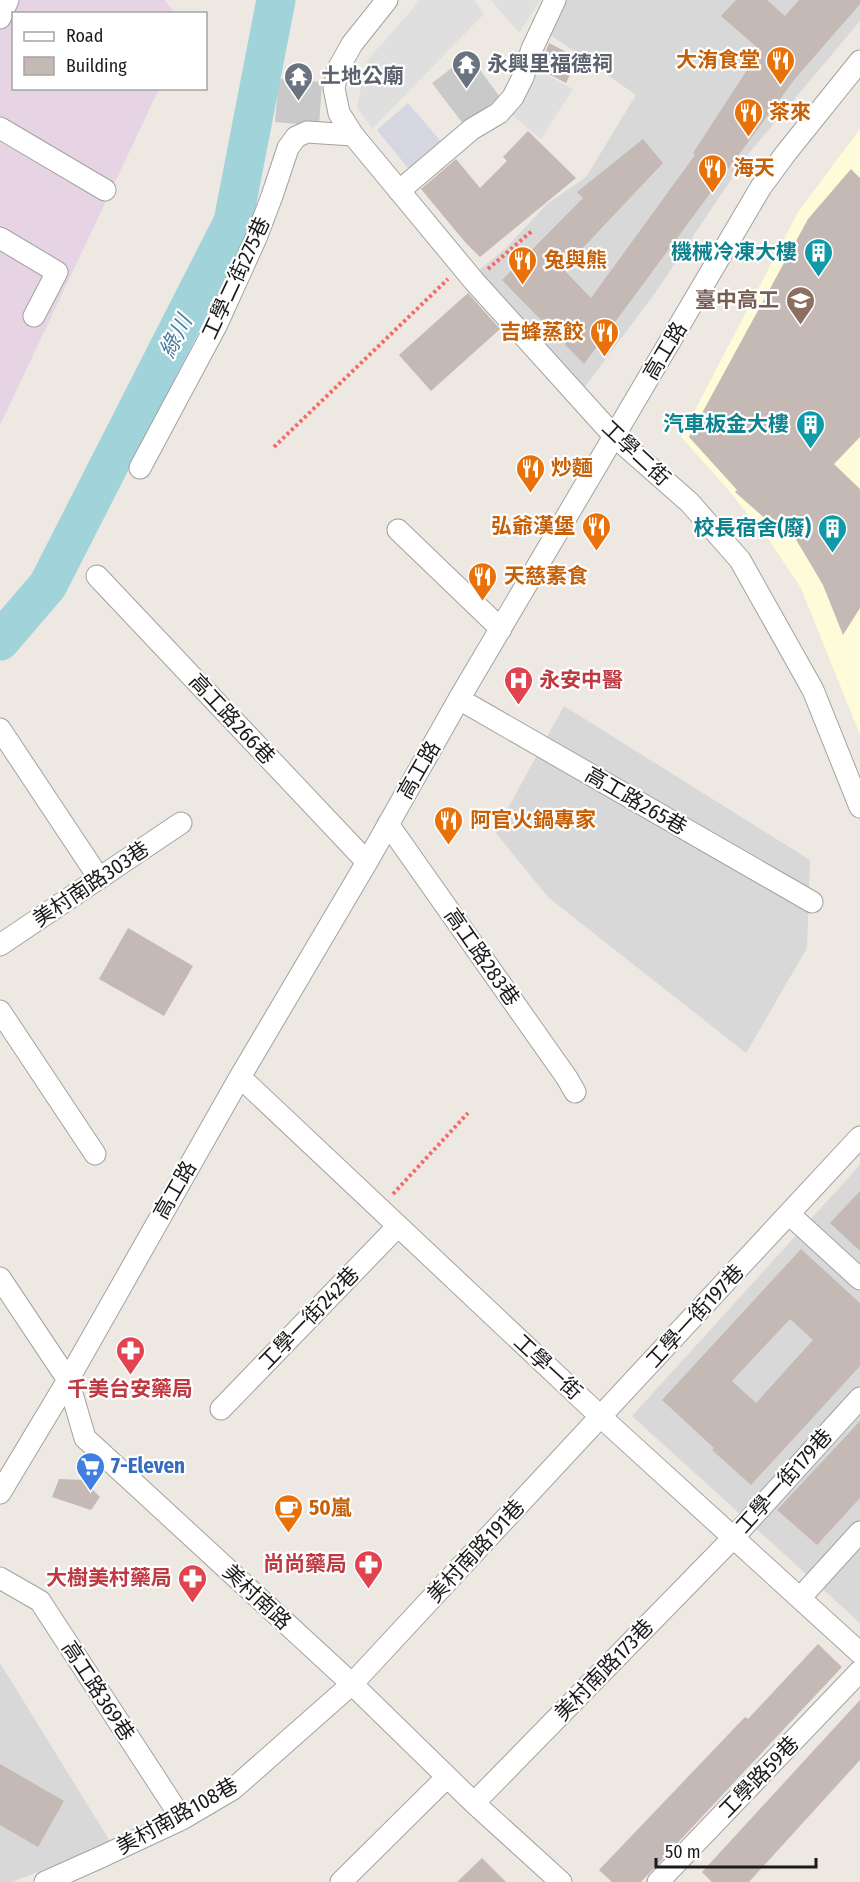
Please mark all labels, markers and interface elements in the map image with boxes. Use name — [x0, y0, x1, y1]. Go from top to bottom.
legend — [12, 12, 207, 90]
text: Road — [66, 25, 103, 47]
restaurant icon: 大洧食堂 — [765, 44, 797, 86]
place label: 大洧食堂 — [676, 47, 760, 73]
temple icon: 永興里福德祠 — [450, 48, 482, 90]
place label: 永興里福德祠 — [487, 51, 613, 77]
text: Building — [66, 55, 127, 77]
temple icon: 土地公廟 — [283, 60, 315, 102]
place label: 土地公廟 — [320, 63, 404, 89]
restaurant icon: 茶來 — [732, 96, 764, 138]
place label: 茶來 — [769, 99, 811, 125]
restaurant icon: 海天 — [696, 152, 728, 194]
place label: 海天 — [733, 155, 775, 181]
street label: 工學二街275巷 — [196, 213, 276, 343]
building icon: 機械冷凍大樓 — [802, 236, 834, 278]
place label: 機械冷凍大樓 — [671, 239, 797, 265]
restaurant icon: 兔與熊 — [507, 244, 539, 286]
place label: 兔與熊 — [544, 247, 607, 273]
school or university icon: 臺中高工 — [784, 284, 816, 326]
place label: 臺中高工 — [695, 287, 779, 313]
water label: 綠川 — [153, 309, 198, 362]
restaurant icon: 吉蜂蒸餃 — [589, 316, 621, 358]
street label: 高工路 — [638, 317, 692, 385]
place label: 吉蜂蒸餃 — [500, 319, 584, 345]
building icon: 汽車板金大樓 — [794, 408, 826, 450]
place label: 汽車板金大樓 — [663, 411, 789, 437]
street label: 工學二街 — [596, 415, 676, 491]
restaurant icon: 炒麵 — [514, 452, 546, 494]
place label: 炒麵 — [551, 455, 593, 481]
restaurant icon: 弘爺漢堡 — [580, 510, 612, 552]
building icon: 校長宿舍(廢) — [816, 512, 848, 554]
place label: 弘爺漢堡 — [491, 513, 575, 539]
place label: 校長宿舍(廢) — [693, 515, 811, 541]
restaurant icon: 天慈素食 — [467, 560, 499, 602]
place label: 天慈素食 — [504, 563, 588, 589]
hospital icon: 永安中醫 — [502, 664, 534, 706]
place label: 永安中醫 — [539, 667, 623, 693]
street label: 高工路266巷 — [184, 668, 280, 770]
street label: 高工路 — [392, 736, 446, 804]
street label: 高工路265巷 — [580, 761, 692, 841]
restaurant icon: 阿官火鍋專家 — [433, 804, 465, 846]
place label: 阿官火鍋專家 — [470, 807, 596, 833]
street label: 美村南路303巷 — [28, 836, 154, 932]
street label: 高工路283巷 — [439, 903, 525, 1011]
street label: 高工路 — [148, 1156, 202, 1224]
street label: 工學一街197巷 — [641, 1259, 749, 1373]
street label: 工學一街242巷 — [253, 1261, 365, 1375]
street label: 工學一街 — [508, 1329, 588, 1405]
pharmacy icon: 千美台安藥局 — [114, 1334, 146, 1376]
place label: 千美台安藥局 — [67, 1376, 193, 1402]
street label: 工學一街179巷 — [730, 1423, 838, 1539]
supermarket icon: 7-Eleven — [74, 1450, 106, 1492]
place label: 7-Eleven — [111, 1453, 185, 1479]
cafe icon: 50嵐 — [272, 1492, 304, 1534]
street label: 美村南路191巷 — [422, 1494, 530, 1608]
place label: 50嵐 — [309, 1495, 352, 1521]
pharmacy icon: 尚尚藥局 — [352, 1548, 384, 1590]
place label: 尚尚藥局 — [263, 1551, 347, 1577]
street label: 美村南路 — [217, 1559, 297, 1635]
pharmacy icon: 大樹美村藥局 — [177, 1562, 209, 1604]
place label: 大樹美村藥局 — [46, 1565, 172, 1591]
street label: 美村南路173巷 — [549, 1614, 659, 1726]
street label: 高工路369巷 — [56, 1636, 140, 1746]
street label: 工學路59巷 — [714, 1731, 804, 1823]
street label: 美村南路108巷 — [112, 1772, 242, 1860]
scale bar — [656, 1831, 816, 1869]
text: 50 m — [665, 1841, 701, 1863]

